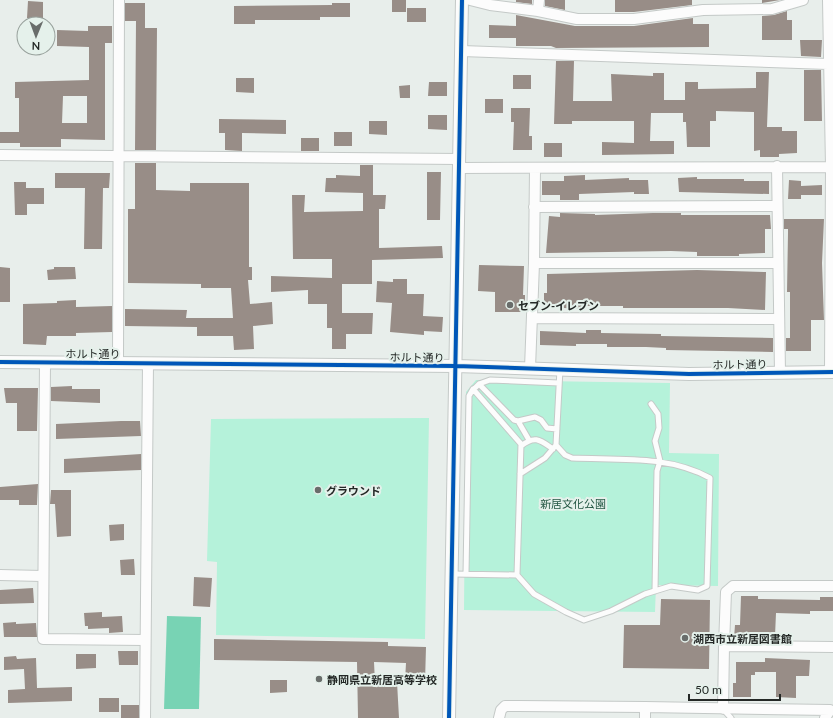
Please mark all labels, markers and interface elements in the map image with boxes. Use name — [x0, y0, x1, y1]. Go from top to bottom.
north arrow — [16, 16, 56, 56]
text: N — [31, 40, 40, 53]
place label: セブン-イレブン — [518, 299, 599, 312]
marker: セブン-イレブン — [505, 300, 515, 310]
street label: ホルト通り — [66, 347, 121, 360]
street label: ホルト通り — [389, 350, 445, 364]
street label: ホルト通り — [712, 357, 768, 371]
place label: グラウンド — [326, 484, 381, 497]
marker: グラウンド — [313, 485, 323, 495]
park label: 新居文化公園 — [540, 497, 606, 510]
place label: 湖西市立新居図書館 — [693, 632, 792, 645]
marker: 湖西市立新居図書館 — [680, 633, 690, 643]
place label: 静岡県立新居高等学校 — [327, 673, 437, 686]
marker: 静岡県立新居高等学校 — [314, 674, 324, 684]
scale bar — [689, 676, 780, 702]
text: 50 m — [695, 682, 722, 697]

